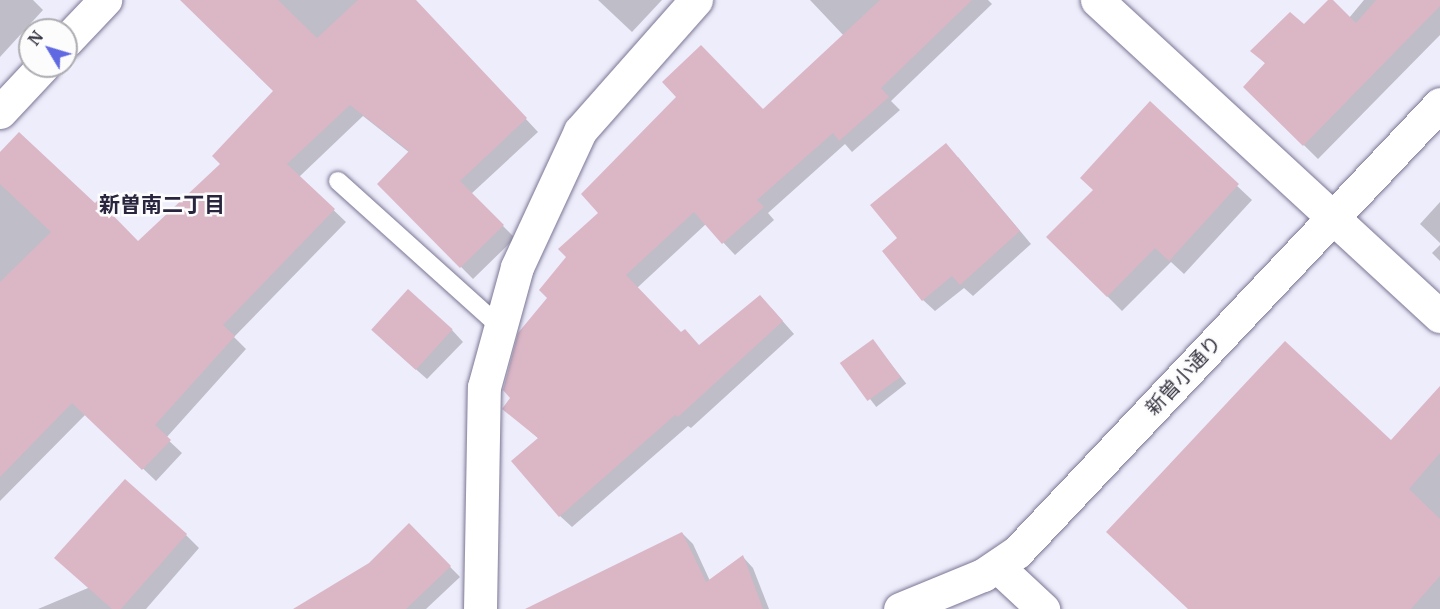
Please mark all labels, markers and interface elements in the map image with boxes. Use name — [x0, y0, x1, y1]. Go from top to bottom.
north arrow — [18, 18, 78, 78]
text: N — [24, 27, 47, 49]
district label: 新曽南二丁目 — [99, 192, 225, 218]
street label: 新曽小通り — [1140, 330, 1226, 420]

